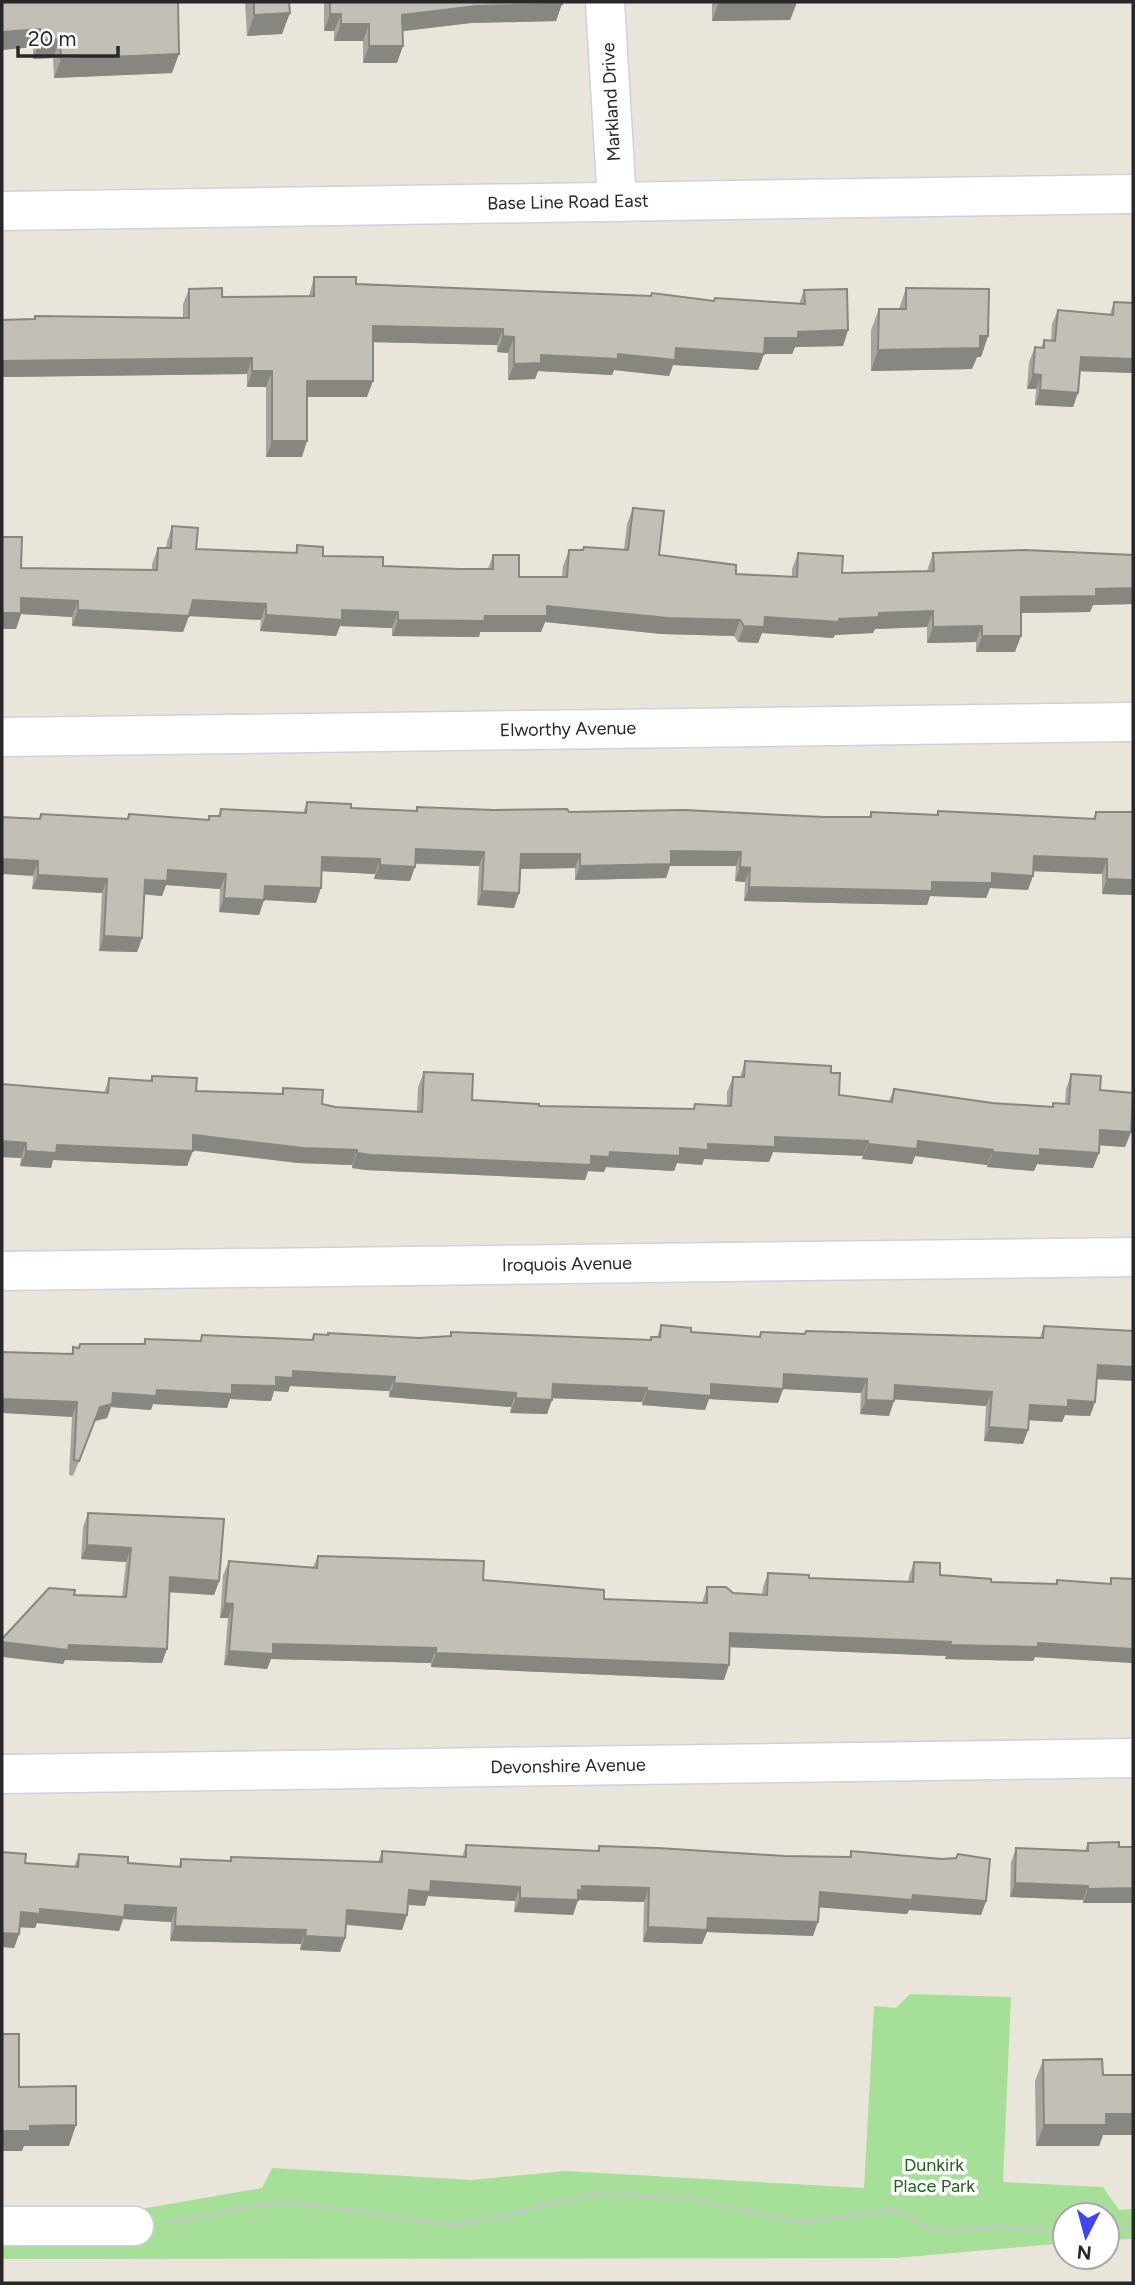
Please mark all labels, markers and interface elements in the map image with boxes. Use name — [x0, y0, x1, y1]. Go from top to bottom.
scale bar — [18, 14, 117, 58]
text: 20 m — [28, 26, 76, 51]
street label: Markland Drive — [597, 42, 625, 162]
street label: Base Line Road East — [487, 190, 649, 214]
street label: Elworthy Avenue — [500, 717, 637, 741]
street label: Iroquois Avenue — [502, 1252, 632, 1276]
street label: Devonshire Avenue — [490, 1754, 646, 1778]
park label: Dunkirk Place Park — [893, 2154, 975, 2197]
north arrow — [1051, 2201, 1121, 2271]
text: N — [1076, 2240, 1093, 2265]

